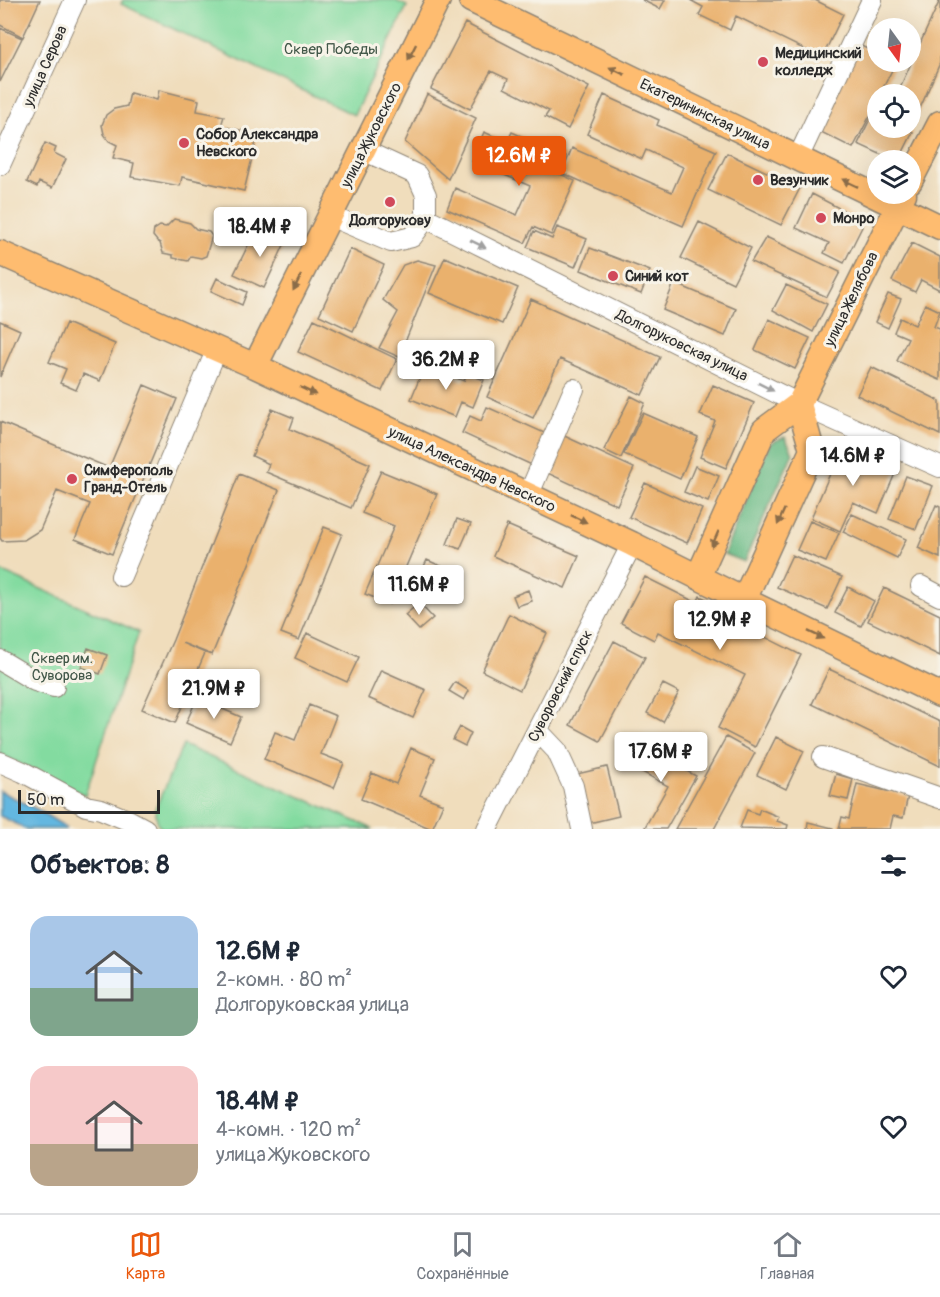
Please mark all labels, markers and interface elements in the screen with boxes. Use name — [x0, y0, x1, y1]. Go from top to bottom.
north arrow — [867, 18, 921, 72]
map controls — [867, 18, 921, 204]
street label: улица Серова — [19, 23, 72, 111]
park label: Сквер Победы — [284, 40, 378, 59]
one-way arrow — [407, 44, 417, 61]
place label: Медицинский колледж — [775, 44, 862, 80]
marker: Медицинский колледж — [756, 55, 770, 69]
one-way arrow — [609, 66, 626, 76]
street label: Екатерининская улица — [636, 75, 773, 154]
street label: улица Жуковского — [336, 79, 406, 192]
button: locate — [867, 84, 921, 138]
place label: Собор Александра Невского — [196, 125, 318, 161]
marker: Собор Александра Невского — [177, 136, 191, 150]
pin: 12.6M ₽ — [464, 136, 574, 187]
text: 12.6M ₽ — [486, 143, 552, 168]
button: layers — [867, 150, 921, 204]
place label: Везунчик — [770, 171, 829, 190]
marker: Везунчик — [751, 173, 765, 187]
one-way arrow — [841, 179, 858, 188]
marker: Долгорукову — [383, 195, 397, 209]
pin: 18.4M ₽ — [205, 207, 315, 258]
place label: Монро — [833, 209, 874, 228]
place label: Долгорукову — [348, 211, 431, 230]
marker: Монро — [814, 211, 828, 225]
text: 18.4M ₽ — [228, 214, 292, 239]
one-way arrow — [470, 239, 487, 249]
street label: улица Желябова — [820, 249, 883, 351]
place label: Синий кот — [625, 267, 689, 286]
marker: Синий кот — [606, 269, 620, 283]
one-way arrow — [292, 275, 301, 292]
street label: Долгоруковская улица — [612, 305, 751, 386]
pin: 36.2M ₽ — [391, 340, 501, 391]
text: 36.2M ₽ — [411, 347, 481, 372]
one-way arrow — [757, 383, 774, 392]
one-way arrow — [300, 386, 317, 395]
street label: улица Александра Невского — [384, 422, 559, 517]
pin: 14.6M ₽ — [798, 436, 908, 487]
text: 14.6M ₽ — [820, 443, 886, 468]
place label: Симферополь Гранд-Отель — [84, 461, 174, 497]
marker: Симферополь Гранд-Отель — [65, 472, 79, 486]
one-way arrow — [777, 509, 786, 526]
one-way arrow — [571, 515, 588, 524]
one-way arrow — [710, 531, 719, 548]
pin: 11.6M ₽ — [364, 565, 474, 616]
text: 11.6M ₽ — [388, 572, 450, 597]
pin: 12.9M ₽ — [665, 600, 775, 651]
text: 12.9M ₽ — [688, 607, 752, 632]
street label: Суворовский спуск — [524, 627, 597, 745]
one-way arrow — [807, 630, 824, 639]
park label: Сквер им. Суворова — [31, 649, 93, 685]
pin: 21.9M ₽ — [159, 669, 269, 720]
text: 21.9M ₽ — [182, 676, 246, 701]
pin: 17.6M ₽ — [606, 732, 716, 783]
text: 17.6M ₽ — [628, 739, 694, 764]
scale bar — [18, 787, 160, 814]
text: 50 m — [27, 790, 64, 810]
text: Объектов: 8 — [30, 849, 169, 881]
icon: filters — [877, 849, 910, 882]
text: 12.6M ₽ — [216, 935, 302, 967]
icon: home — [78, 940, 150, 1012]
icon: heart — [877, 960, 910, 993]
text: 2-комн. · 80 m² — [216, 967, 352, 992]
text: Долгоруковская улица — [216, 992, 409, 1017]
text: 18.4M ₽ — [216, 1085, 300, 1117]
icon: home — [78, 1090, 150, 1162]
icon: heart — [877, 1110, 910, 1143]
text: 4-комн. · 120 m² — [216, 1117, 361, 1142]
text: улица Жуковского — [216, 1142, 370, 1167]
tab: Карта — [126, 1228, 165, 1284]
tab: Сохранённые — [417, 1228, 509, 1284]
tab: Главная — [760, 1228, 814, 1284]

